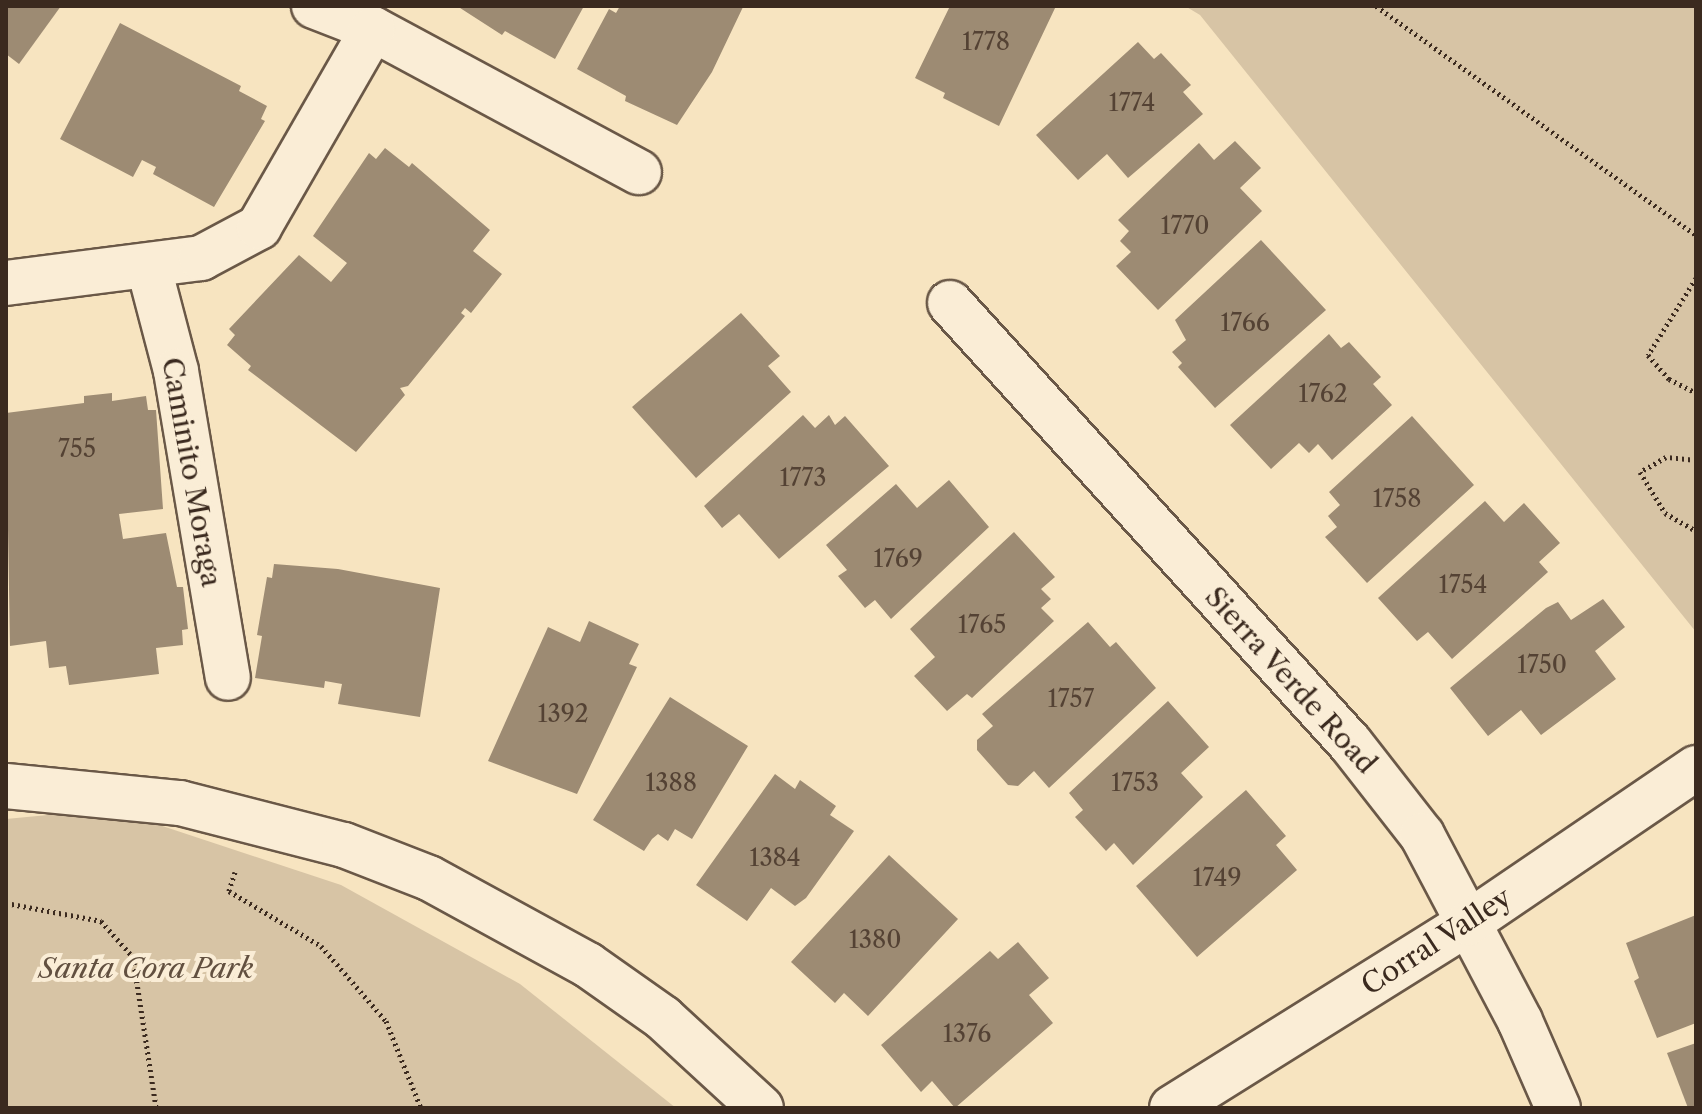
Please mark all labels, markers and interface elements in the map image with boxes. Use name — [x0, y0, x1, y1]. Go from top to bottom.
house number: 1778 — [962, 28, 1010, 56]
house number: 1774 — [1109, 89, 1155, 117]
house number: 1770 — [1161, 212, 1209, 240]
house number: 1766 — [1220, 309, 1270, 337]
street label: Caminito Moraga — [155, 355, 229, 589]
house number: 1762 — [1298, 380, 1348, 408]
house number: 755 — [58, 435, 96, 463]
house number: 1773 — [780, 464, 826, 492]
house number: 1758 — [1372, 485, 1422, 513]
house number: 1769 — [873, 545, 923, 573]
house number: 1754 — [1439, 571, 1487, 599]
street label: Sierra Verde Road — [1198, 579, 1384, 781]
house number: 1765 — [958, 611, 1006, 639]
house number: 1750 — [1517, 651, 1567, 679]
house number: 1757 — [1048, 685, 1094, 713]
house number: 1392 — [537, 700, 589, 728]
house number: 1388 — [645, 769, 697, 797]
house number: 1753 — [1111, 769, 1159, 797]
house number: 1384 — [749, 844, 801, 872]
house number: 1749 — [1192, 864, 1242, 892]
street label: Corral Valley — [1355, 880, 1517, 1002]
house number: 1380 — [849, 926, 901, 954]
park label: Santa Cora Park — [39, 951, 253, 985]
house number: 1376 — [943, 1020, 991, 1048]

